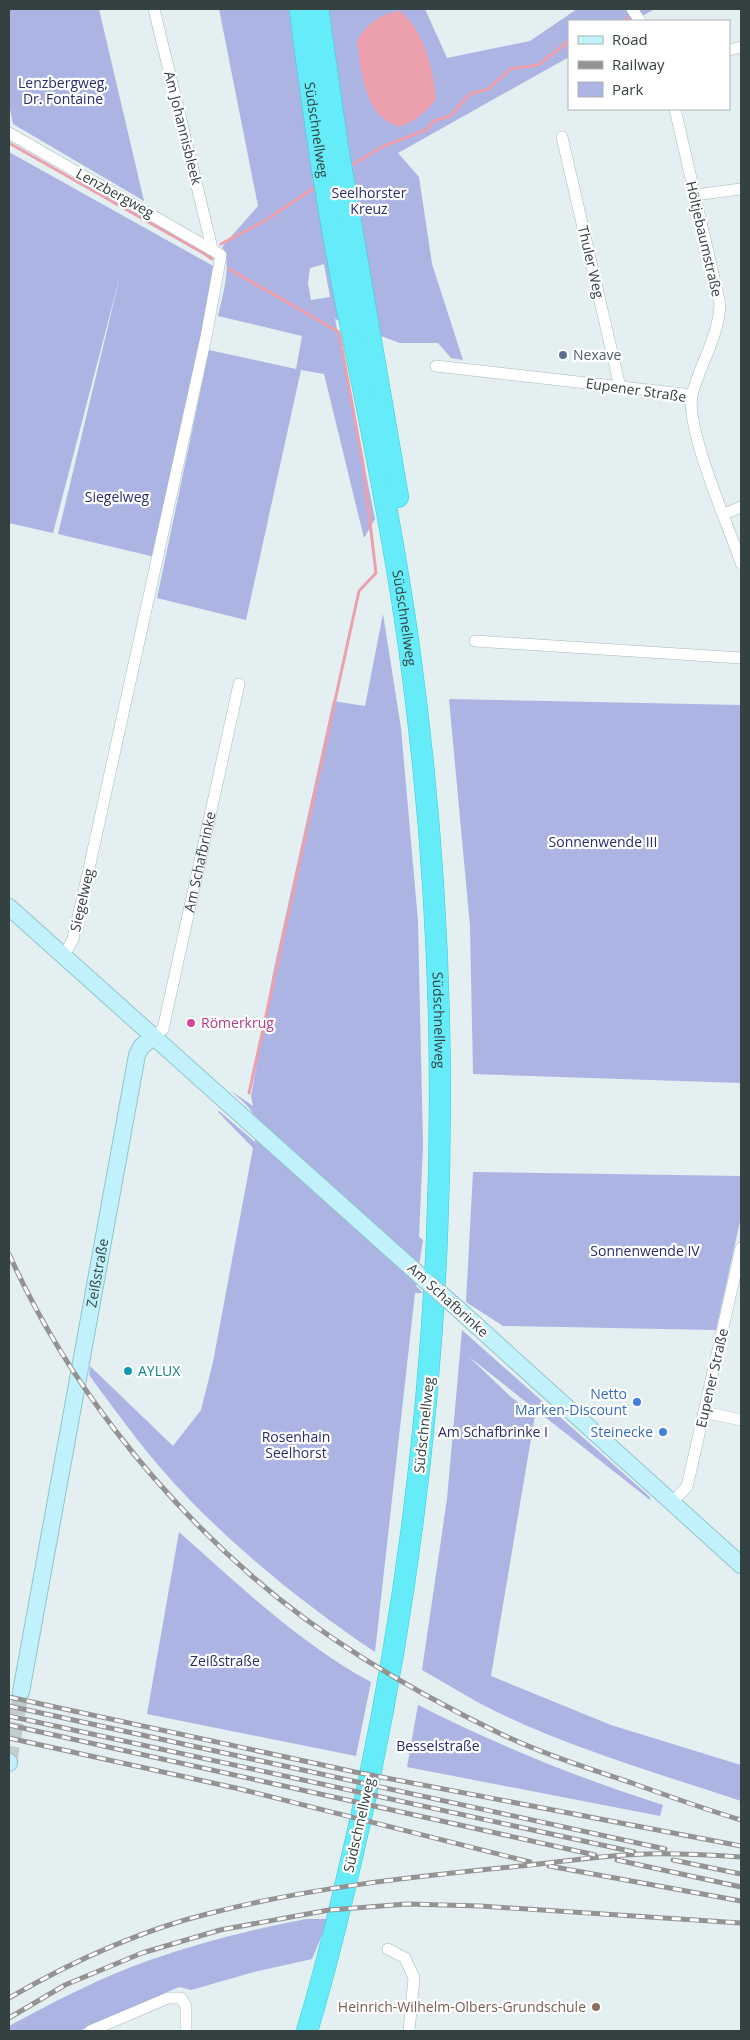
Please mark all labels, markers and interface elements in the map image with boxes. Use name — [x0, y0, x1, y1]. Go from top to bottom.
legend — [568, 20, 730, 110]
text: Road — [612, 29, 648, 49]
text: Railway — [612, 54, 665, 74]
street label: Am Johannisbleek — [160, 69, 207, 187]
park label: Lenzbergweg, Dr. Fontaine — [18, 73, 108, 108]
text: Park — [612, 79, 643, 99]
street label: Südschnellweg — [301, 81, 334, 180]
street label: Lenzbergweg — [73, 163, 158, 222]
street label: Höltjebaumstraße — [682, 179, 727, 299]
park label: Seelhorster Kreuz — [332, 183, 407, 218]
street label: Thuler Weg — [574, 224, 609, 300]
place label: Nexave — [573, 345, 622, 364]
marker: Nexave — [557, 349, 569, 361]
street label: Eupener Straße — [585, 373, 688, 406]
park label: Siegelweg — [85, 487, 150, 506]
street label: Südschnellweg — [388, 568, 422, 667]
street label: Am Schafbrinke — [179, 809, 220, 914]
park label: Sonnenwende III — [549, 832, 657, 851]
street label: Siegelweg — [65, 866, 98, 933]
street label: Südschnellweg — [429, 971, 450, 1069]
place label: Römerkrug — [201, 1013, 274, 1032]
marker: Römerkrug — [185, 1017, 197, 1029]
street label: Zeißstraße — [81, 1237, 112, 1309]
park label: Sonnenwende IV — [590, 1241, 700, 1260]
street label: Am Schafbrinke — [404, 1258, 493, 1341]
street label: Eupener Straße — [691, 1326, 732, 1429]
place label: AYLUX — [138, 1361, 181, 1380]
marker: AYLUX — [122, 1365, 134, 1377]
street label: Südschnellweg — [409, 1376, 438, 1474]
place label: Netto Marken-Discount — [515, 1384, 627, 1419]
marker: Netto Marken-Discount — [631, 1396, 643, 1408]
park label: Am Schafbrinke I — [438, 1422, 548, 1441]
place label: Steinecke — [591, 1422, 653, 1441]
marker: Steinecke — [657, 1426, 669, 1438]
park label: Rosenhain Seelhorst — [262, 1427, 330, 1462]
park label: Zeißstraße — [190, 1651, 260, 1670]
park label: Besselstraße — [396, 1736, 480, 1755]
street label: Südschnellweg — [338, 1775, 379, 1874]
place label: Heinrich-Wilhelm-Olbers-Grundschule — [338, 1997, 586, 2016]
marker: Heinrich-Wilhelm-Olbers-Grundschule — [590, 2001, 602, 2013]

